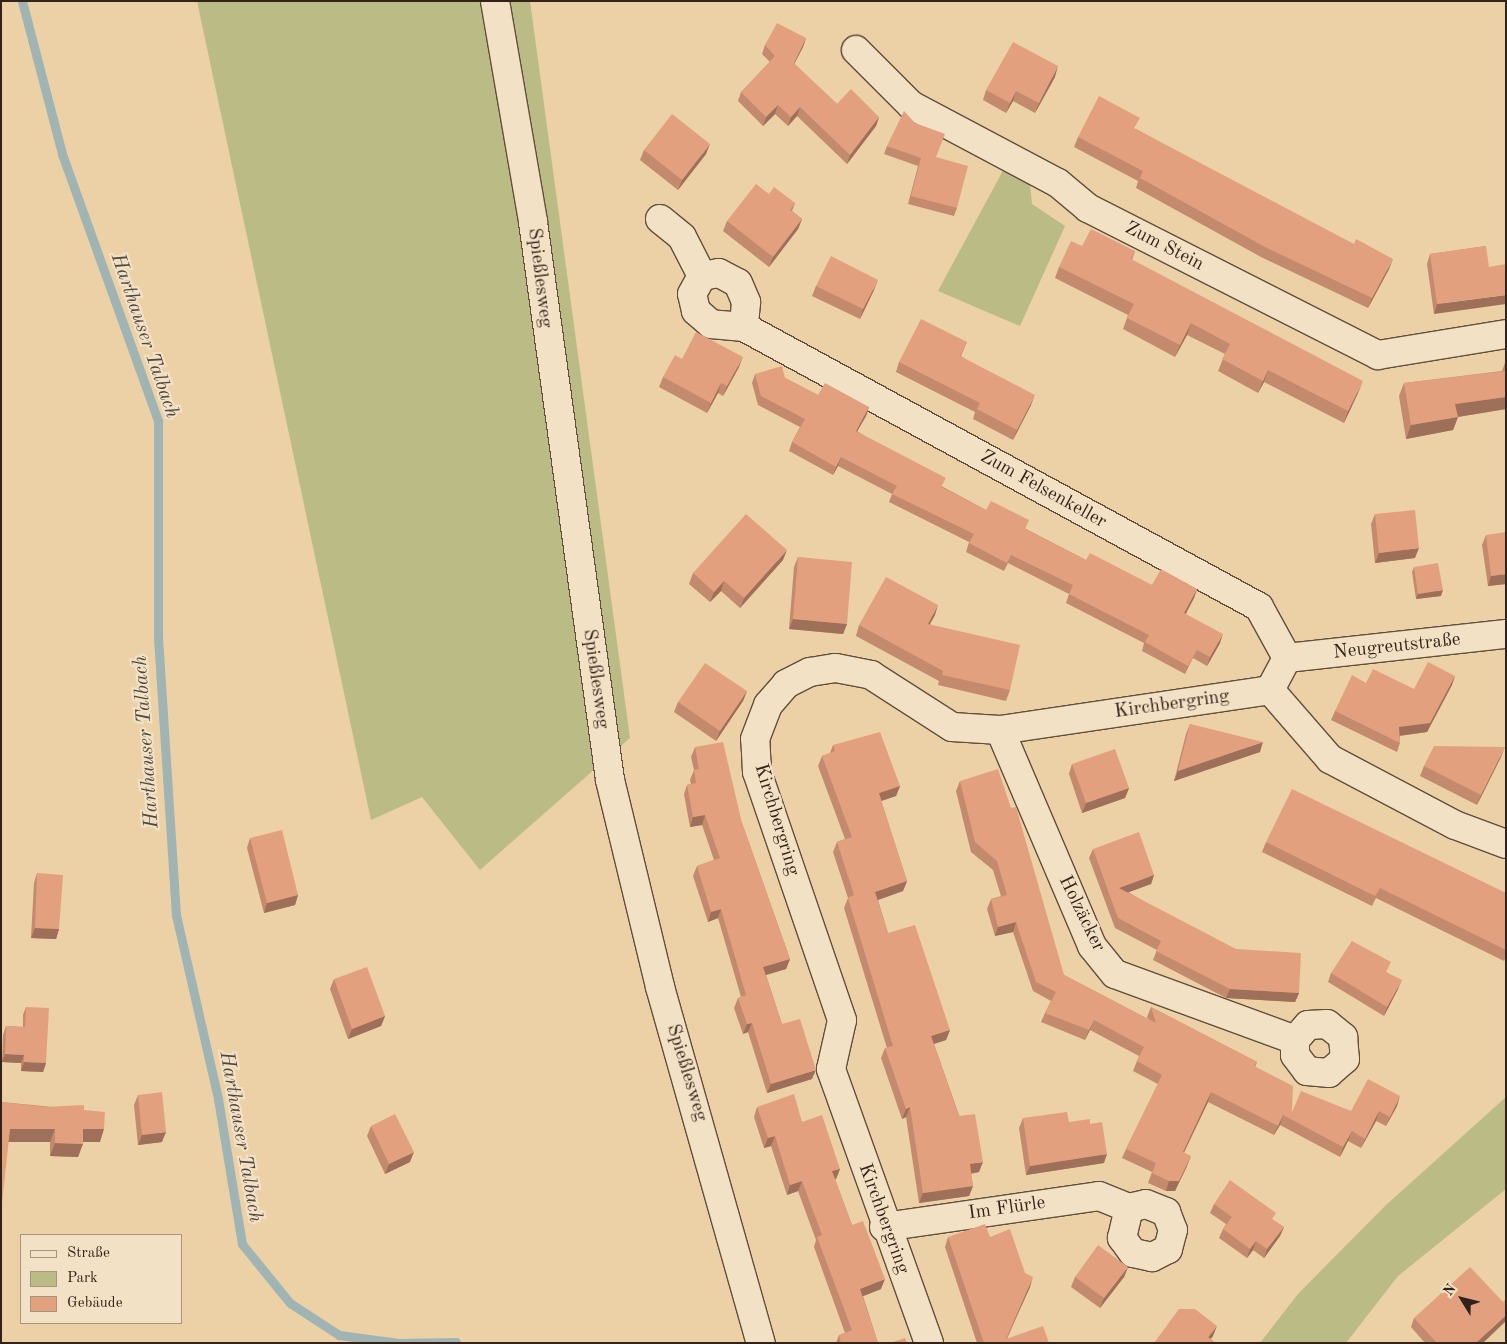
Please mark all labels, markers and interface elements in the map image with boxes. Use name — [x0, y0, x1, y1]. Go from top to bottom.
street label: Zum Stein — [1121, 217, 1207, 277]
street label: Spießlesweg — [522, 227, 556, 329]
water label: Harthauser Talbach — [104, 250, 184, 422]
street label: Zum Felsenkeller — [976, 446, 1110, 534]
street label: Spießlesweg — [577, 628, 613, 730]
street label: Neugreutstraße — [1332, 629, 1462, 665]
water label: Harthauser Talbach — [129, 655, 165, 829]
street label: Kirchbergring — [1113, 686, 1231, 724]
street label: Kirchbergring — [748, 761, 804, 879]
street label: Holzäcker — [1053, 872, 1109, 956]
street label: Spießlesweg — [660, 1022, 712, 1124]
water label: Harthauser Talbach — [213, 1050, 267, 1224]
street label: Kirchbergring — [852, 1161, 914, 1277]
street label: Im Flürle — [967, 1192, 1047, 1226]
legend — [20, 1234, 182, 1324]
text: Straße — [67, 1246, 110, 1261]
text: Park — [67, 1271, 98, 1286]
north arrow — [1437, 1274, 1487, 1324]
text: N — [1441, 1282, 1459, 1299]
text: Gebäude — [67, 1296, 123, 1311]

